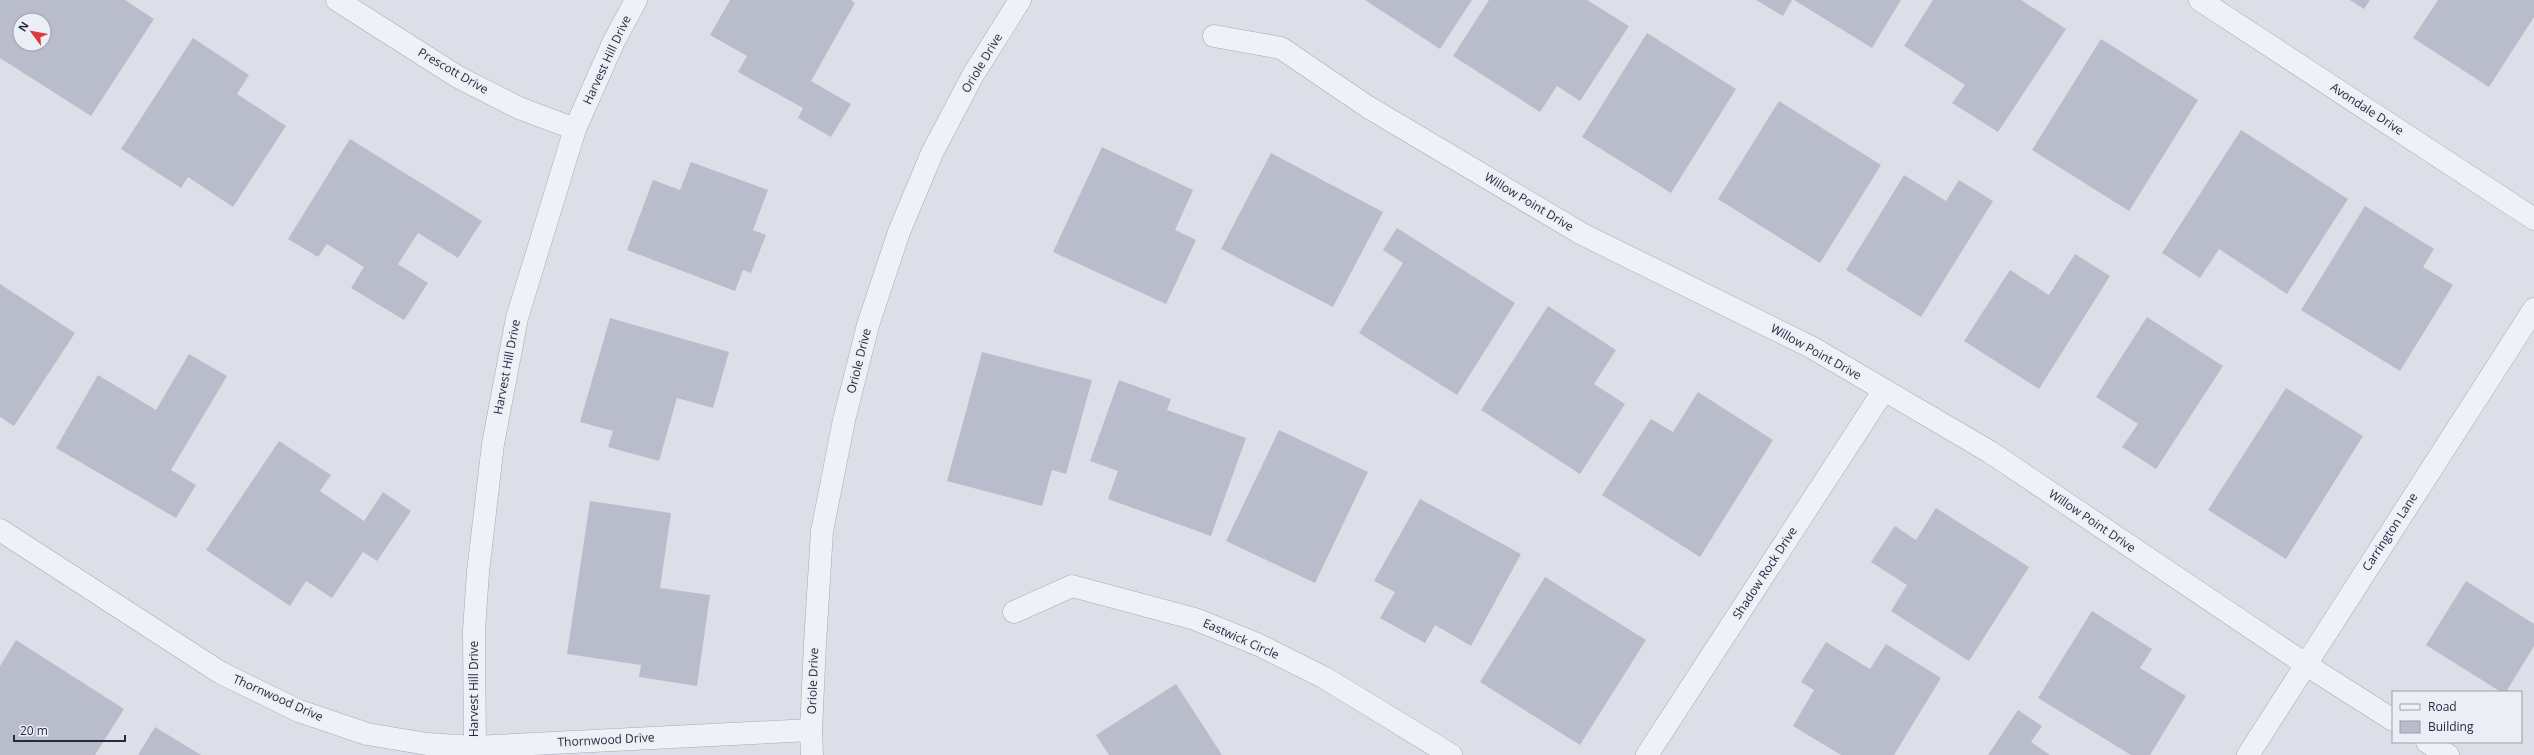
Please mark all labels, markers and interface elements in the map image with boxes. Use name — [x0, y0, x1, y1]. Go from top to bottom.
north arrow — [12, 12, 52, 52]
street label: Harvest Hill Drive — [578, 12, 635, 107]
text: N — [14, 19, 32, 34]
street label: Oriole Drive — [957, 30, 1006, 96]
street label: Prescott Drive — [415, 44, 492, 98]
street label: Avondale Drive — [2327, 78, 2408, 139]
street label: Willow Point Drive — [1481, 168, 1577, 235]
street label: Harvest Hill Drive — [489, 318, 524, 416]
street label: Willow Point Drive — [1768, 320, 1865, 384]
street label: Oriole Drive — [842, 326, 875, 395]
street label: Willow Point Drive — [2045, 485, 2139, 556]
street label: Carrington Lane — [2358, 489, 2421, 574]
street label: Shadow Rock Drive — [1728, 523, 1801, 622]
street label: Eastwick Circle — [1200, 614, 1282, 663]
street label: Harvest Hill Drive — [465, 640, 482, 737]
street label: Oriole Drive — [803, 647, 822, 715]
street label: Thornwood Drive — [230, 670, 326, 725]
legend — [2392, 691, 2522, 743]
text: Road — [2428, 698, 2457, 715]
scale bar — [14, 717, 125, 743]
text: Building — [2428, 718, 2474, 735]
text: 20 m — [20, 722, 48, 739]
street label: Thornwood Drive — [557, 728, 655, 751]

